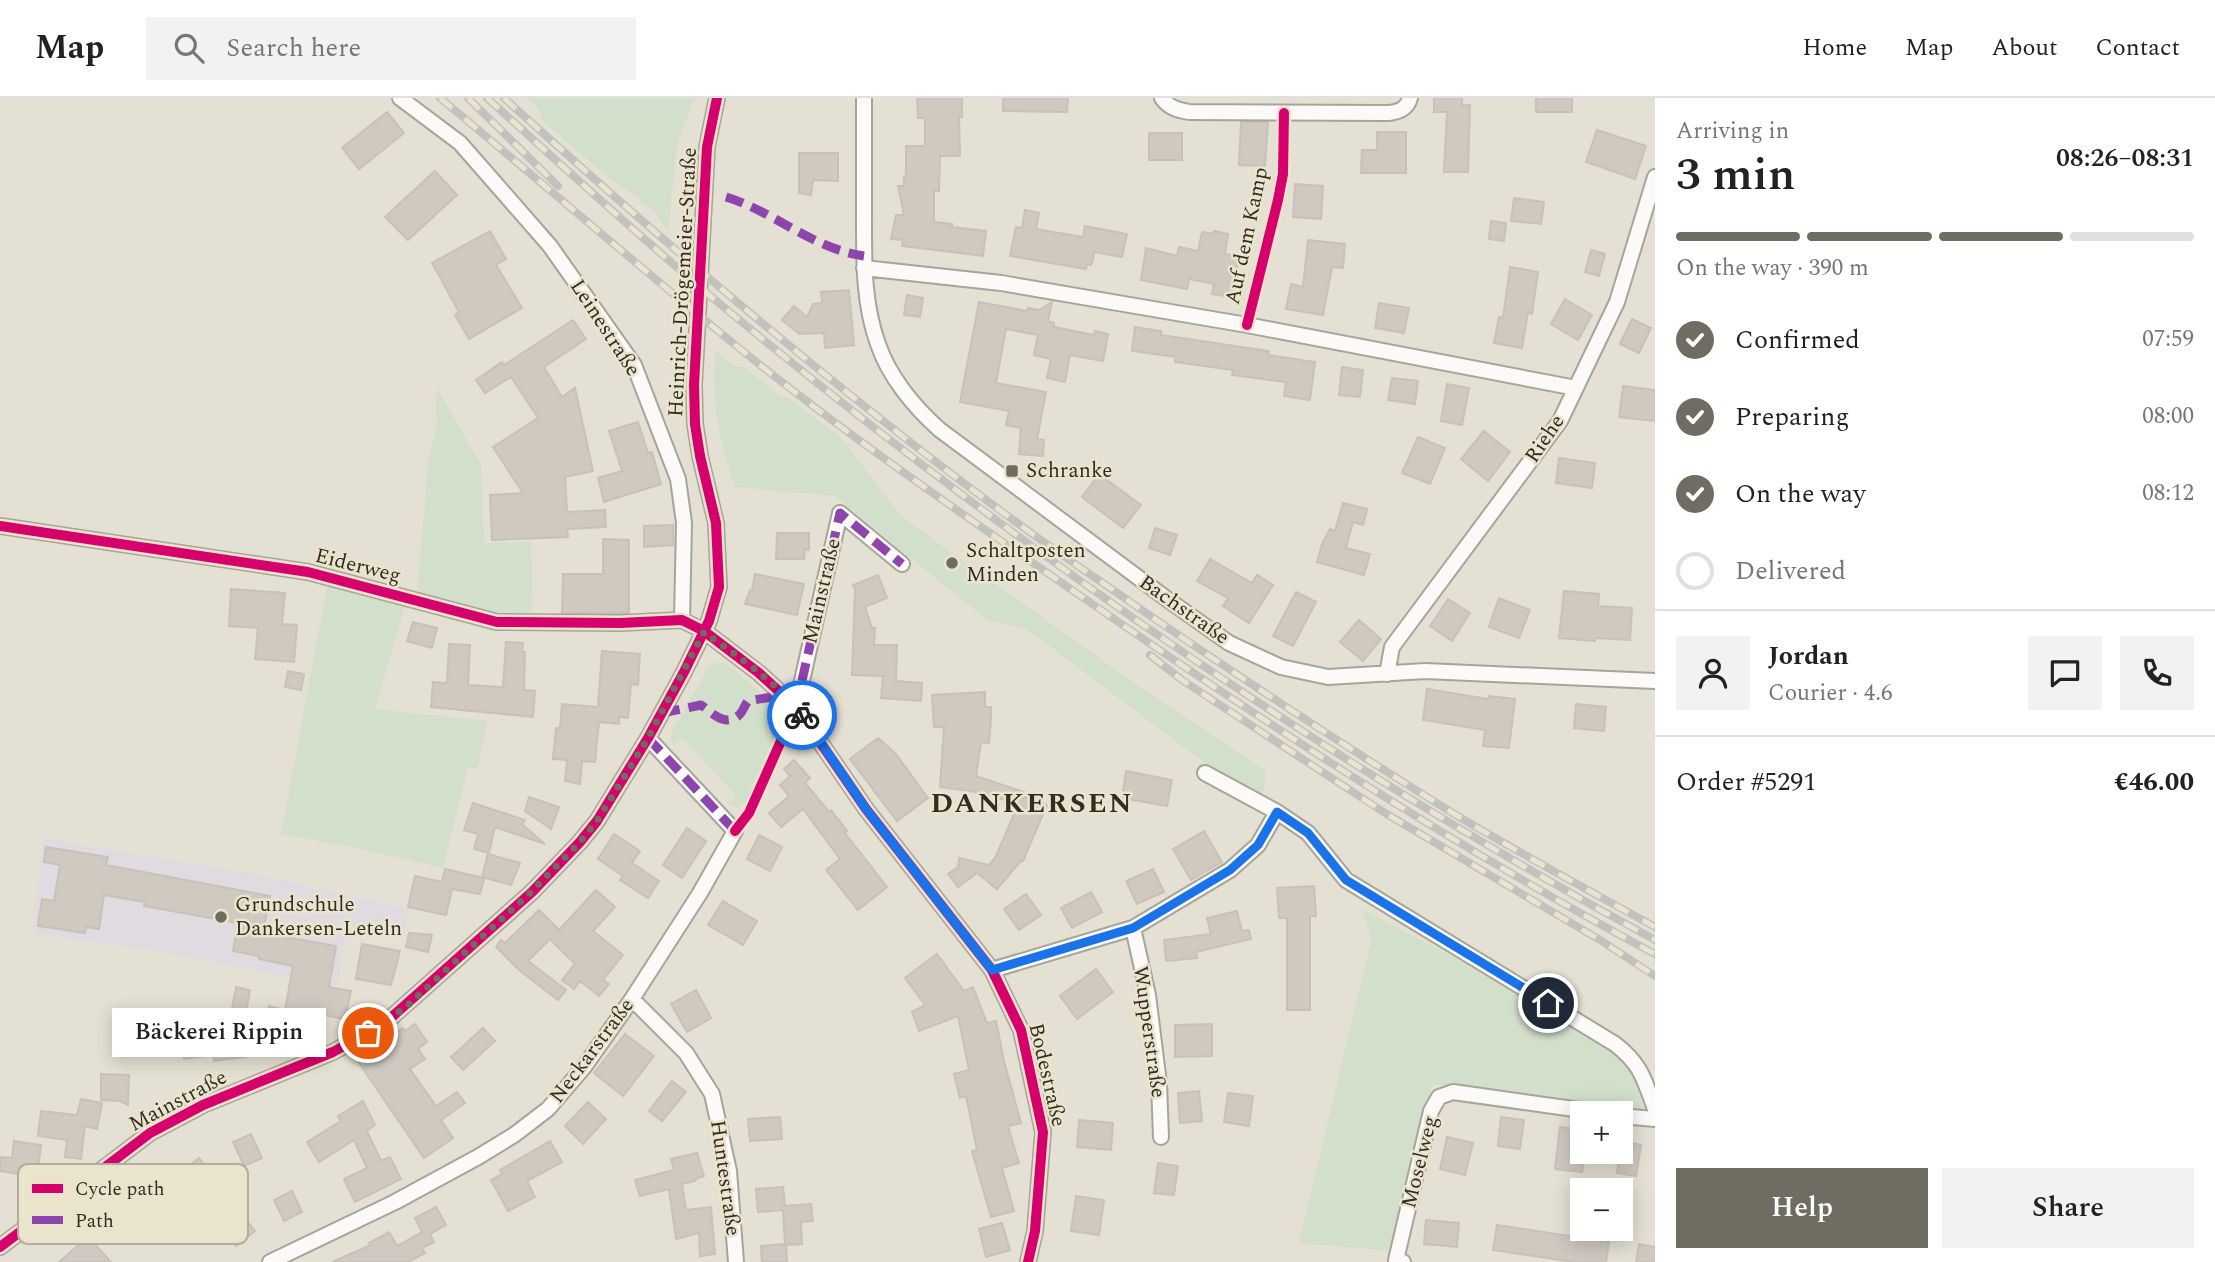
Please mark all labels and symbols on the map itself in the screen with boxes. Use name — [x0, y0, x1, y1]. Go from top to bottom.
street label: Heinrich-Drögemeier-Straße — [660, 146, 706, 418]
street label: Auf dem Kamp — [1217, 164, 1277, 308]
street label: Leinestraße — [561, 273, 649, 383]
street label: Riehe — [1517, 408, 1573, 470]
place label: Schranke — [1026, 455, 1112, 487]
marker: Schranke — [1004, 463, 1020, 479]
street label: Mainstraße — [794, 535, 850, 647]
place label: Schaltposten Minden — [966, 535, 1086, 591]
street label: Eiderweg — [311, 540, 405, 592]
marker: Schaltposten Minden — [944, 555, 960, 571]
street label: Bachstraße — [1132, 567, 1236, 653]
courier — [767, 680, 837, 750]
district label: DANKERSEN — [930, 782, 1134, 825]
place label: Grundschule Dankersen-Leteln — [235, 889, 402, 945]
marker: Grundschule Dankersen-Leteln — [213, 909, 229, 925]
street label: Wupperstraße — [1124, 964, 1174, 1100]
pin — [1518, 973, 1578, 1033]
street label: Neckarstraße — [542, 991, 642, 1111]
pin — [338, 1003, 398, 1063]
callout: Bäckerei Rippin — [112, 1009, 326, 1058]
street label: Bodestraße — [1020, 1020, 1074, 1130]
street label: Mainstraße — [123, 1062, 233, 1140]
street label: Moselweg — [1393, 1112, 1447, 1212]
street label: Huntestraße — [701, 1118, 749, 1238]
legend — [18, 1164, 248, 1244]
text: Cycle path — [75, 1175, 165, 1204]
text: Path — [75, 1207, 114, 1236]

